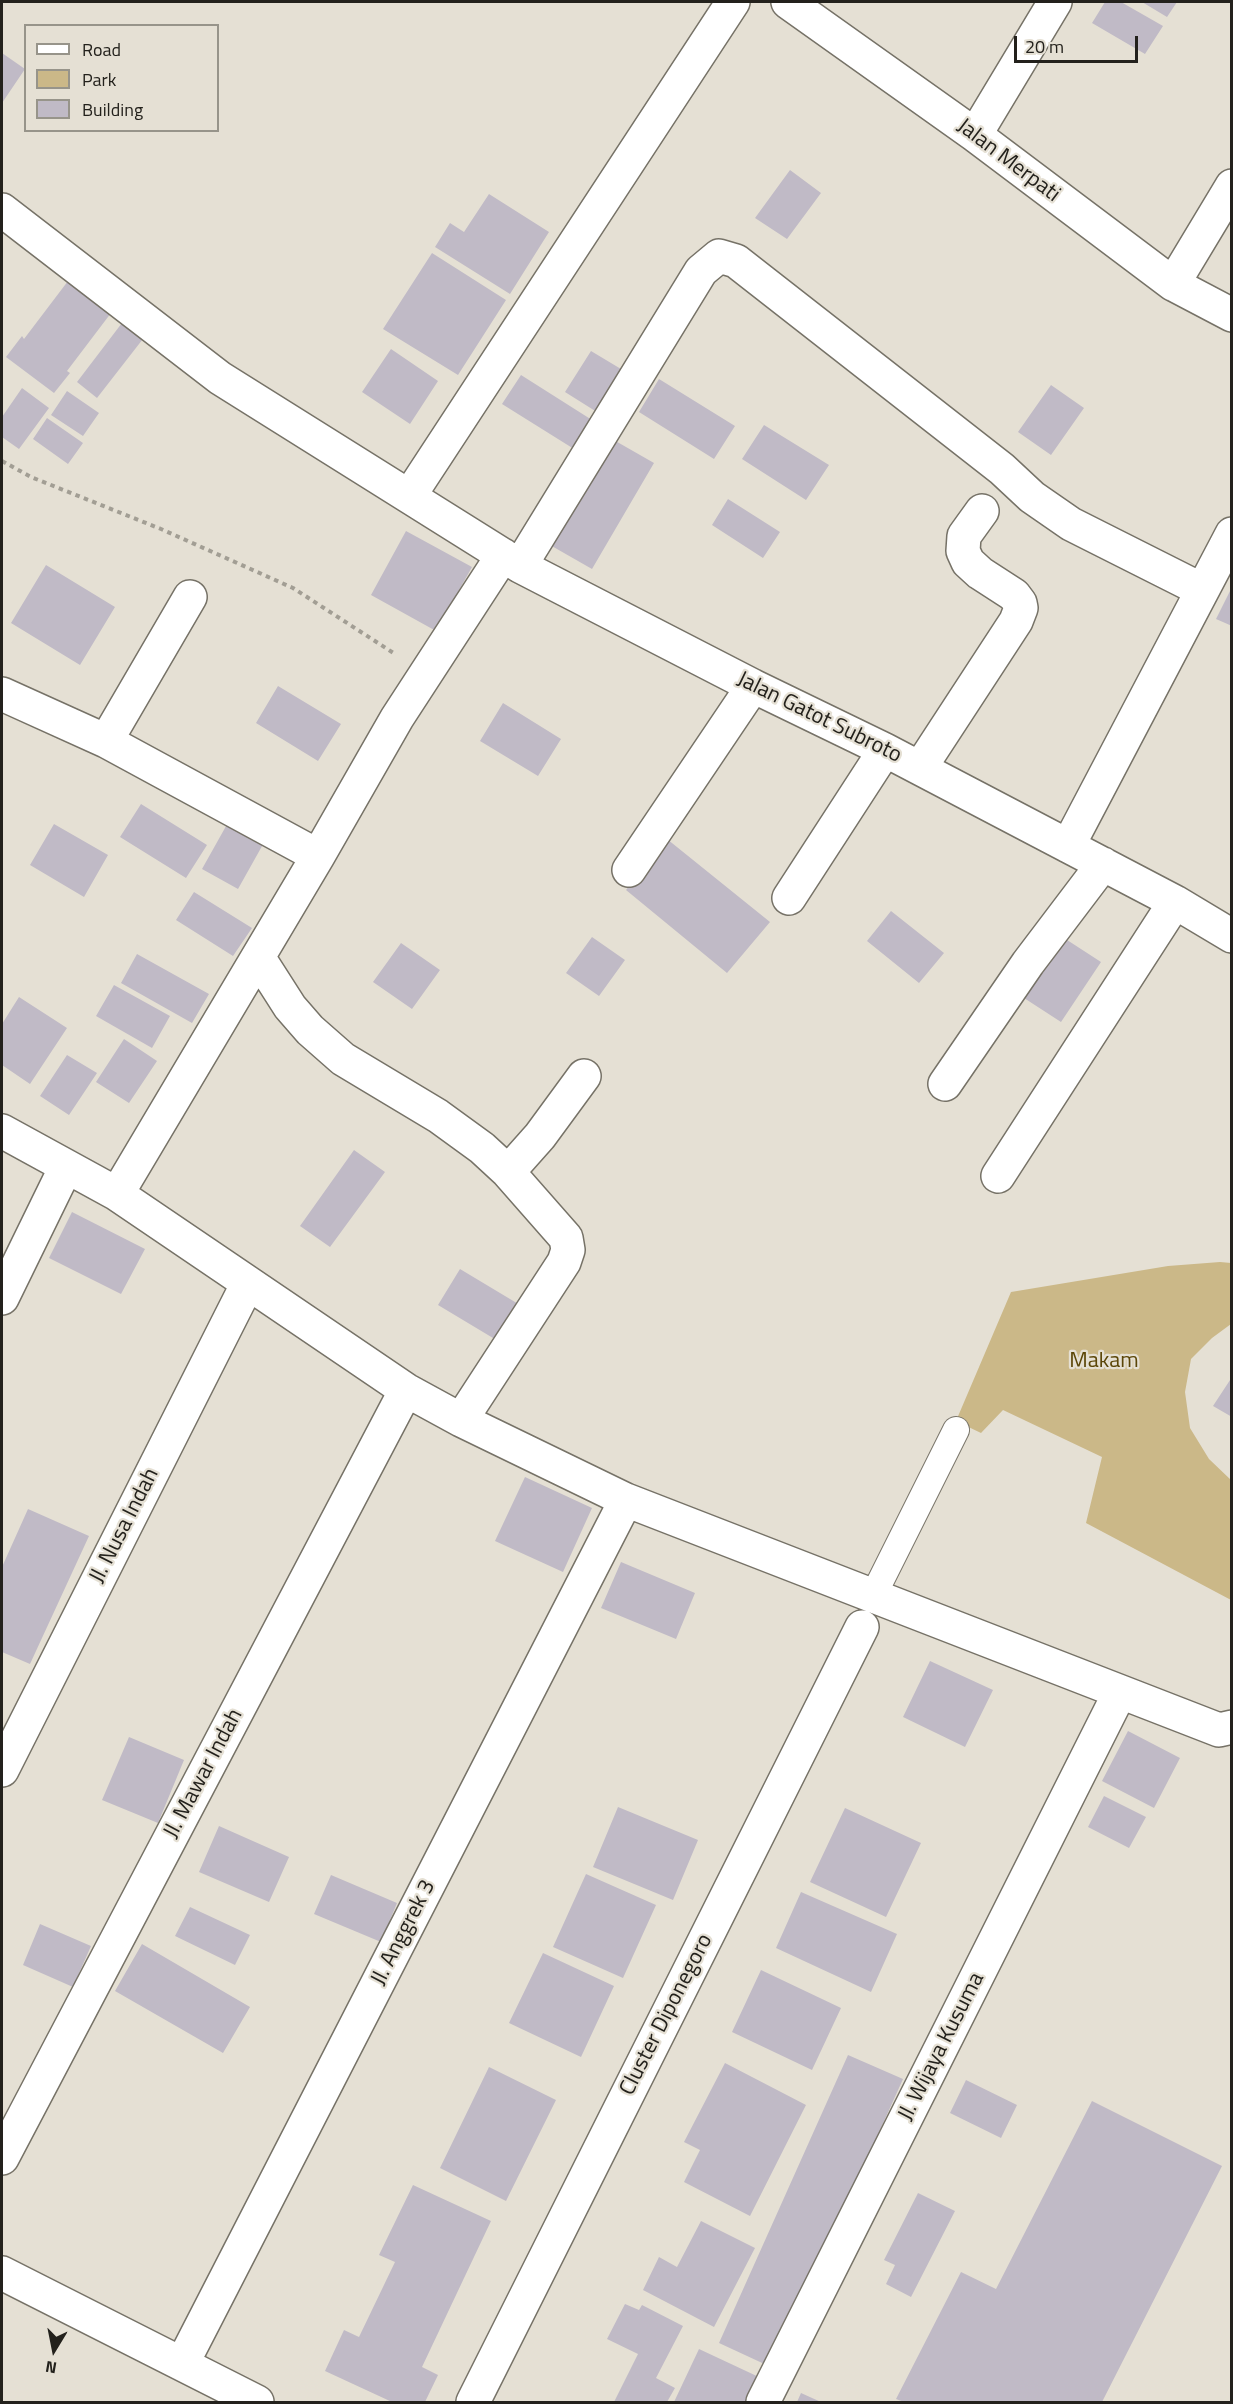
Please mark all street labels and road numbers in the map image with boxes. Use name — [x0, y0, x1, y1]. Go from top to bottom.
street label: Jalan Merpati — [951, 114, 1065, 208]
street label: Jalan Gatot Subroto — [732, 667, 906, 769]
street label: Jl. Nusa Indah — [85, 1464, 165, 1588]
street label: Jl. Mawar Indah — [159, 1705, 249, 1843]
street label: Jl. Anggrek 3 — [366, 1876, 442, 1990]
street label: Cluster Diponegoro — [615, 1930, 719, 2100]
street label: Jl. Wijaya Kusuma — [893, 1969, 991, 2125]

